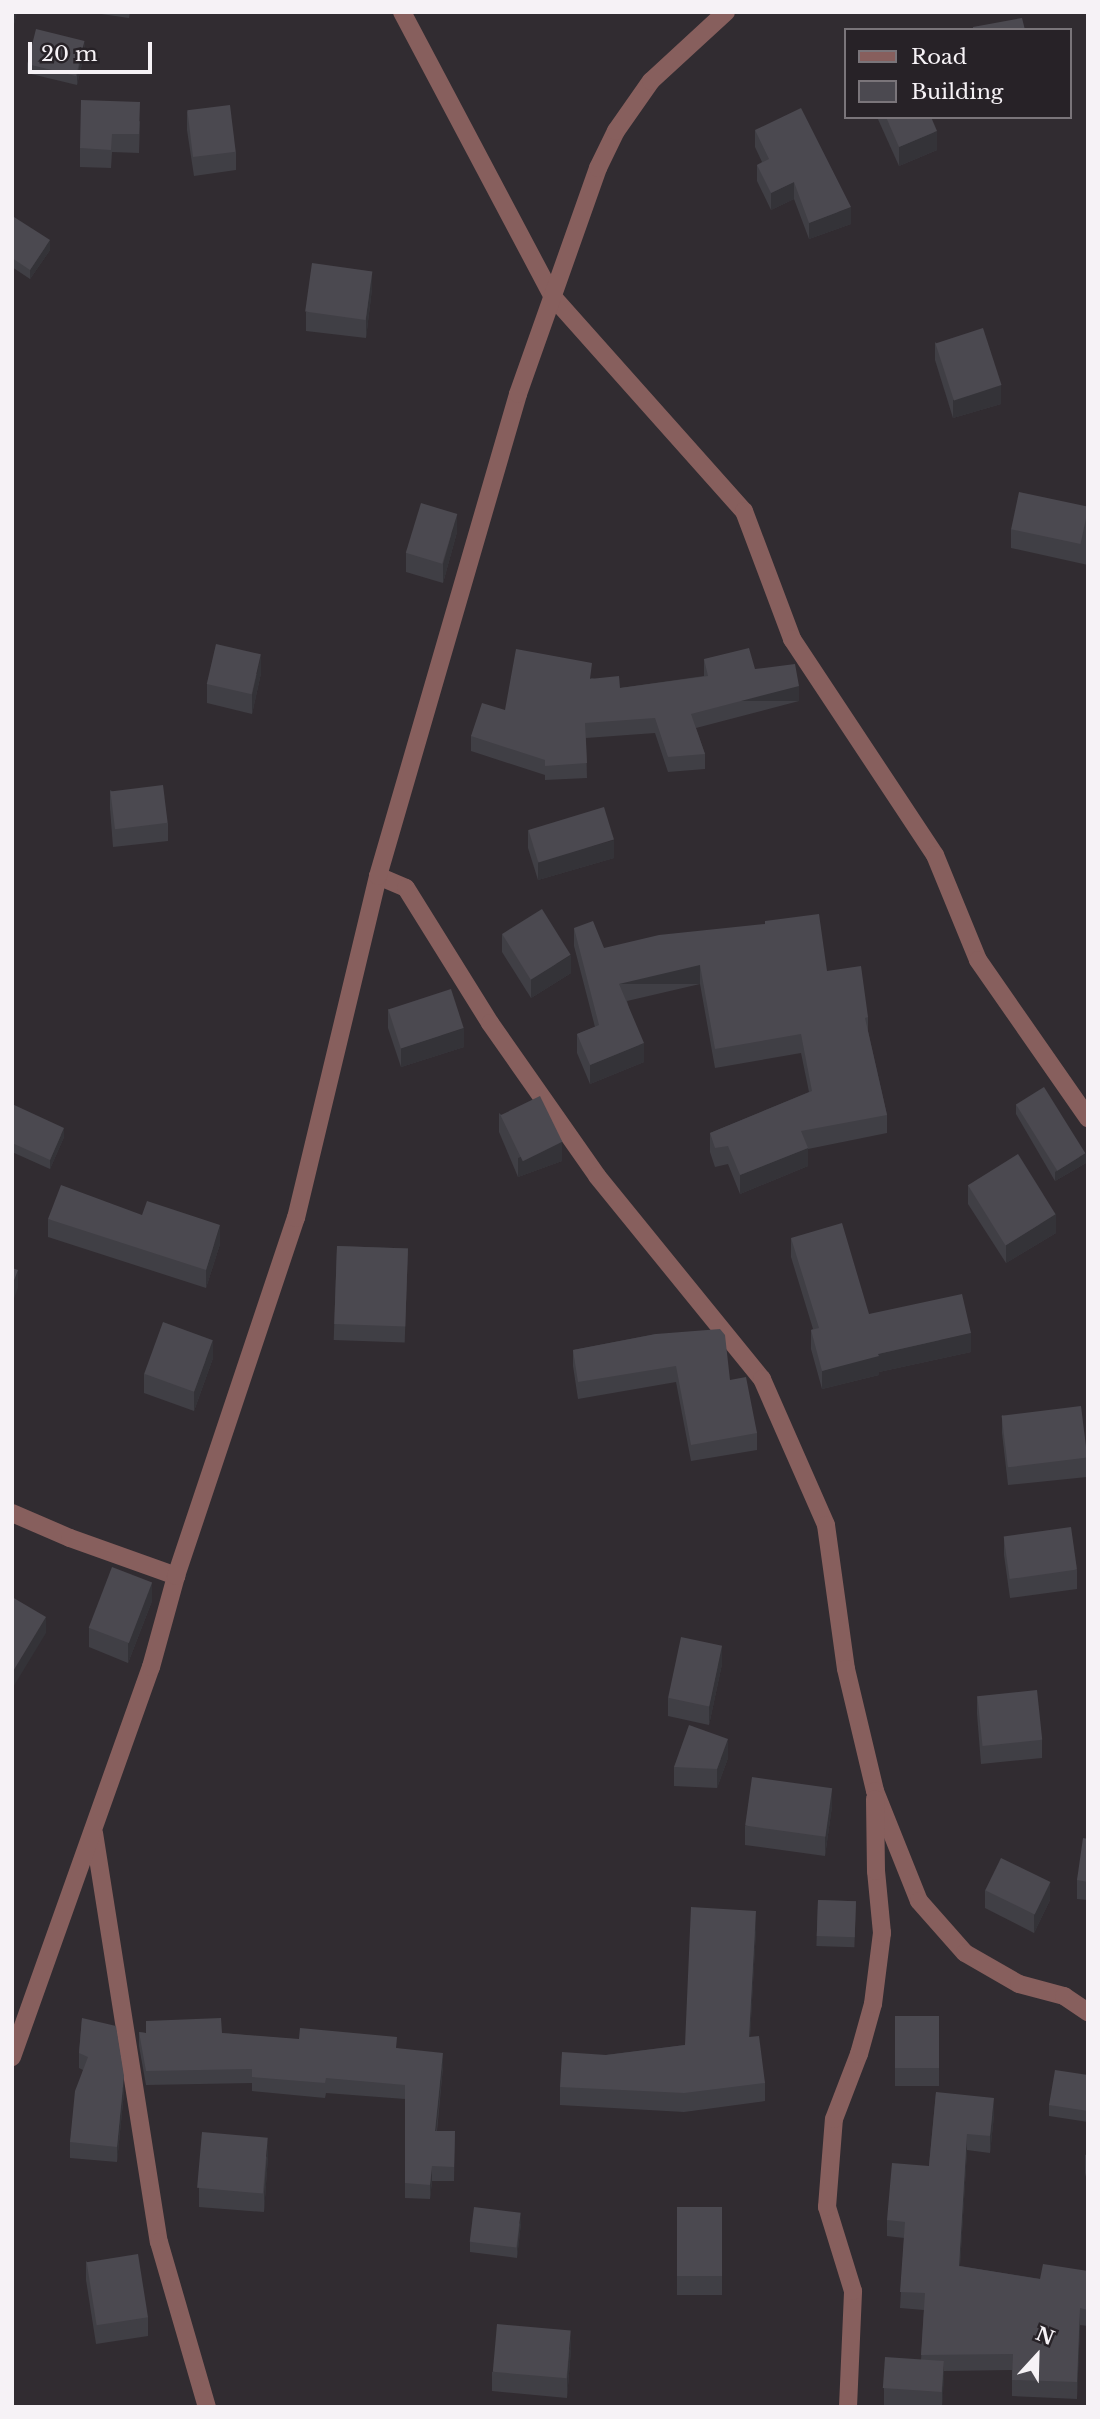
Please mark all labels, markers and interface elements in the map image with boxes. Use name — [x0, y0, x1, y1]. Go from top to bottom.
scale bar — [32, 28, 156, 72]
legend — [844, 28, 1072, 119]
text: 20 m — [41, 41, 98, 67]
text: Road — [911, 44, 967, 70]
text: Building — [911, 79, 1003, 105]
north arrow — [1002, 2321, 1072, 2391]
text: N — [1032, 2322, 1058, 2350]

